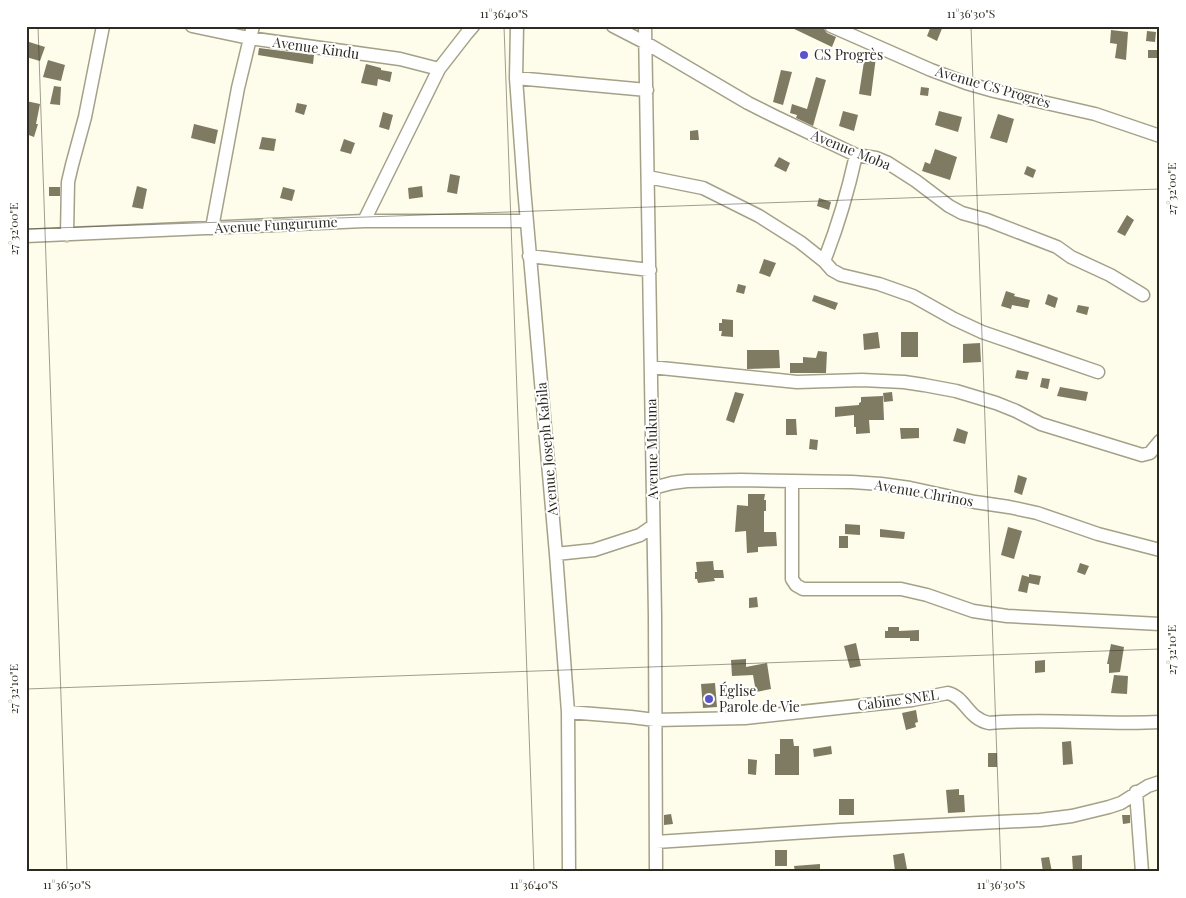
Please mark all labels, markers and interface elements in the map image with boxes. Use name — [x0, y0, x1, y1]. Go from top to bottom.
text: 11°36'40"S — [480, 5, 528, 21]
text: 11°36'30"S — [947, 5, 995, 21]
street label: Avenue Kindu — [270, 32, 361, 63]
place label: CS Progrès — [814, 45, 883, 64]
marker: CS Progrès — [798, 49, 810, 61]
street label: Avenue CS Progrès — [932, 61, 1053, 112]
street label: Avenue Moba — [808, 125, 894, 174]
text: 27°32'00"E — [1163, 163, 1179, 215]
text: 27°32'00"E — [5, 203, 21, 255]
street label: Avenue Fungurume — [213, 212, 338, 237]
street label: Avenue Joseph Kabila — [531, 381, 562, 518]
street label: Avenue Mukuna — [641, 398, 662, 501]
street label: Avenue Chrinos — [872, 474, 975, 511]
text: 27°32'10"E — [1163, 625, 1179, 675]
text: 27°32'10"E — [5, 664, 21, 714]
place label: Église Parole de Vie — [719, 681, 800, 716]
street label: Cabine SNEL — [856, 684, 940, 715]
marker: Église Parole de Vie — [703, 693, 715, 705]
text: 11°36'50"S — [43, 876, 91, 892]
text: 11°36'40"S — [510, 876, 558, 892]
text: 11°36'30"S — [977, 876, 1025, 892]

